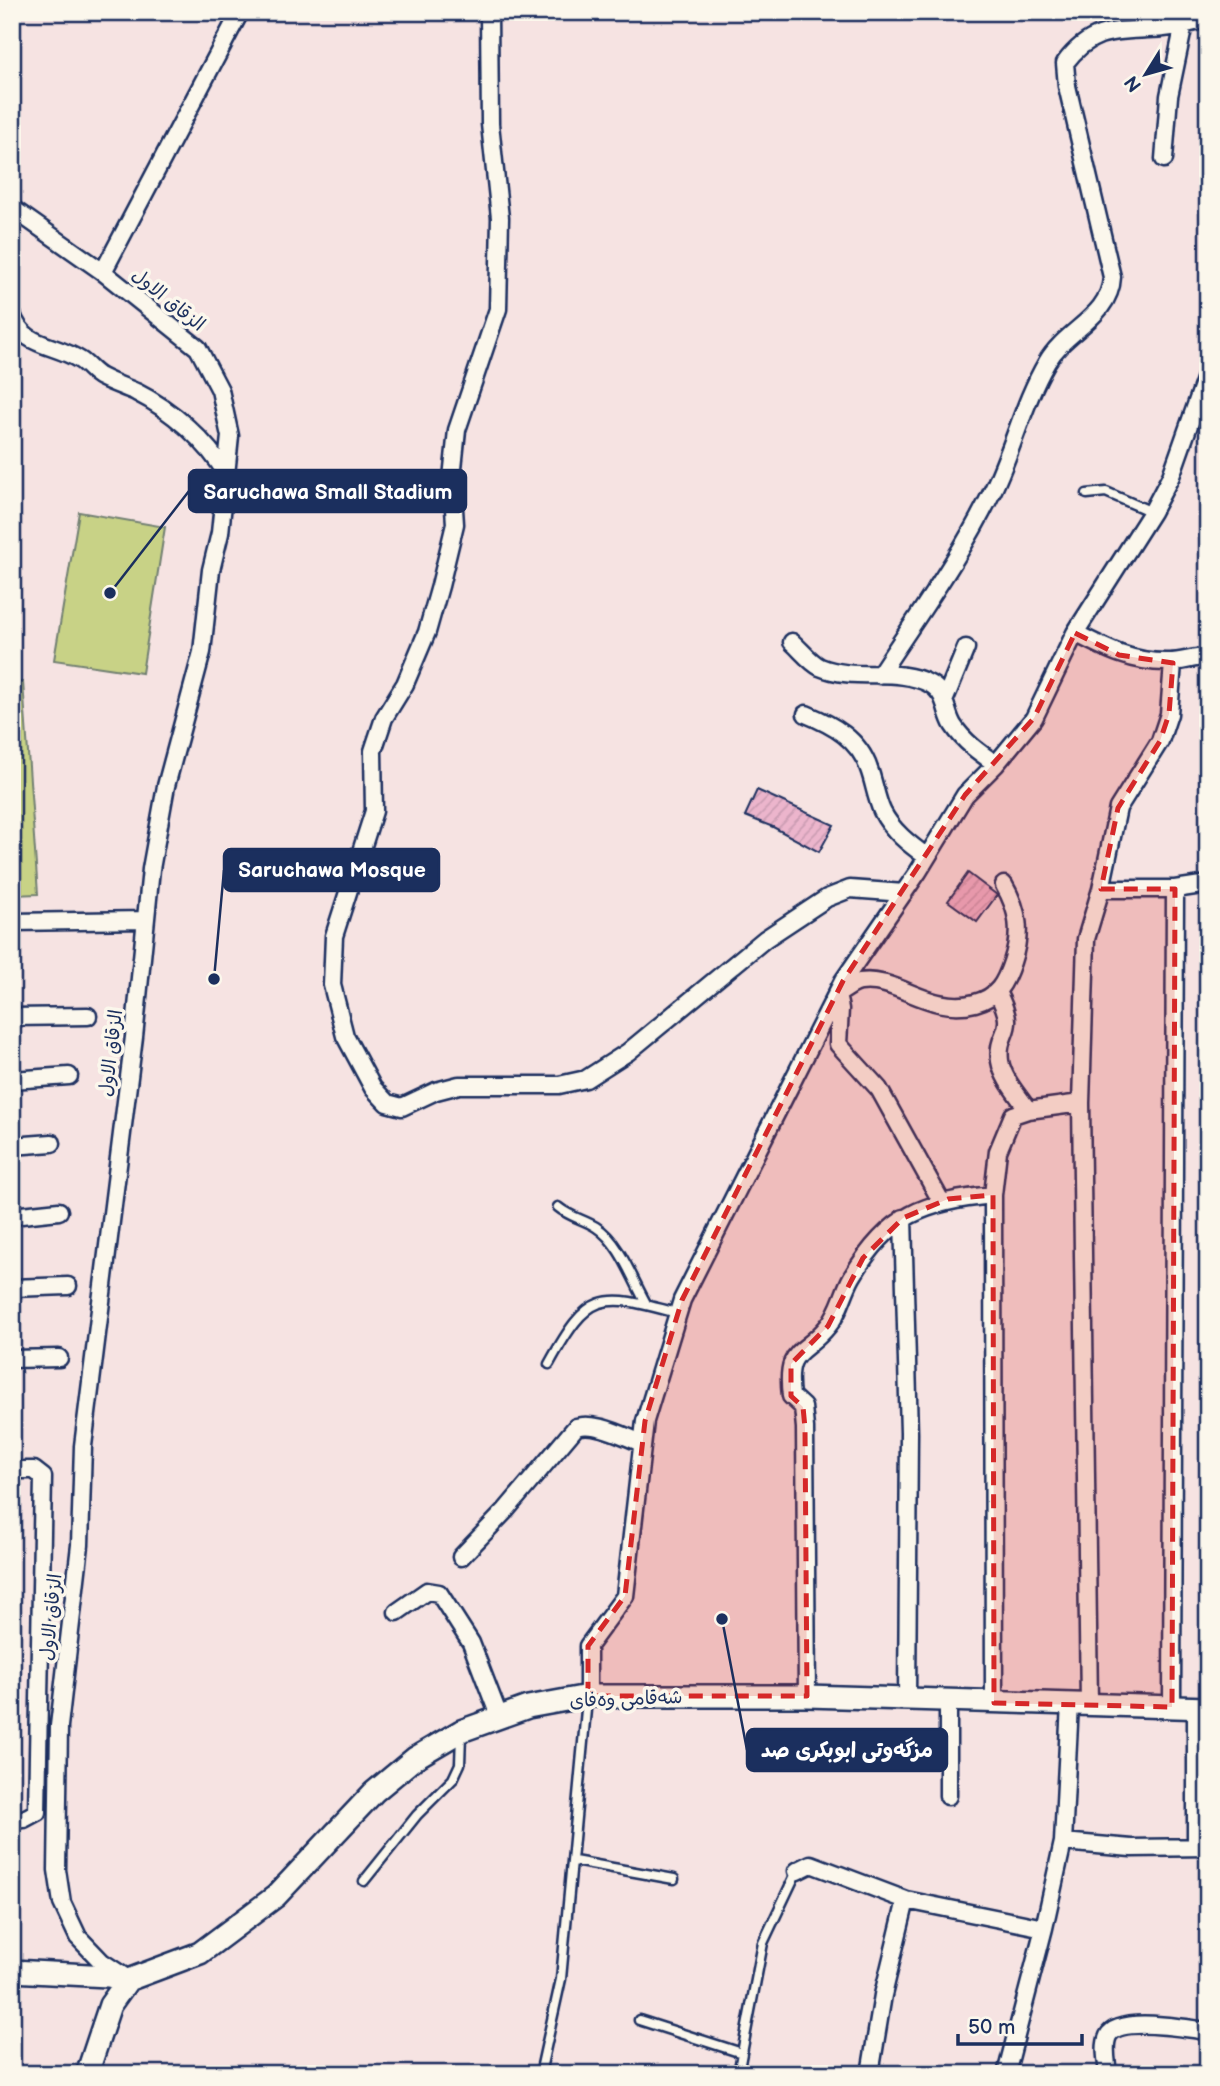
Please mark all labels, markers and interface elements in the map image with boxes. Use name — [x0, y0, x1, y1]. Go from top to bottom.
north arrow — [1112, 38, 1182, 108]
text: N — [1120, 71, 1147, 96]
street label: الزقاق الاول — [127, 264, 209, 337]
callout: Saruchawa Small Stadium — [189, 470, 466, 512]
text: Saruchawa Small Stadium — [204, 480, 452, 505]
callout: Saruchawa Mosque — [224, 849, 439, 891]
text: Saruchawa Mosque — [238, 858, 426, 883]
street label: الزقاق الاول — [95, 1008, 128, 1098]
street label: الزقاق الاول — [35, 1572, 67, 1662]
street label: شەقامی وەفای — [569, 1686, 683, 1713]
callout: مزگەوتی ابوبکری صد — [747, 1729, 947, 1771]
text: مزگەوتی ابوبکری صد — [761, 1737, 933, 1763]
scale bar — [958, 2002, 1082, 2046]
text: 50 m — [968, 2015, 1015, 2040]

